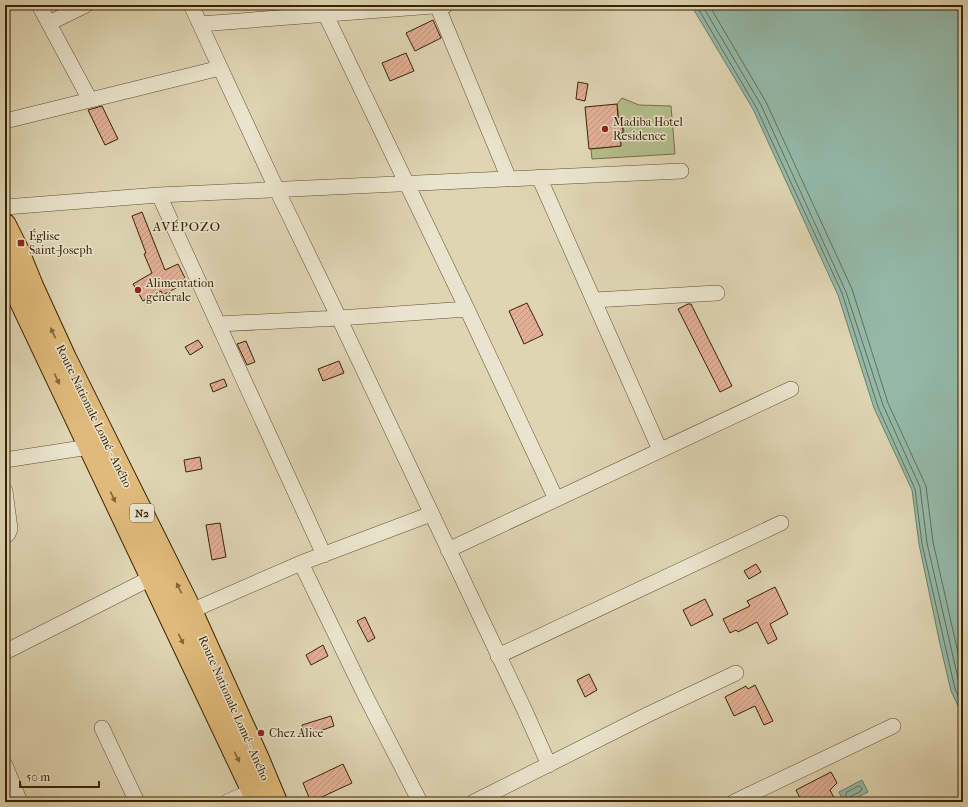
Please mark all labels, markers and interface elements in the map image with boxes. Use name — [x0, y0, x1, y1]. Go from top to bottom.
place label: Madiba Hotel Residence — [613, 115, 683, 143]
marker: Madiba Hotel Residence — [600, 124, 610, 134]
district label: AVÉPOZO — [152, 219, 221, 234]
place label: Église Saint-Joseph — [29, 228, 93, 257]
marker: Église Saint-Joseph — [16, 238, 26, 248]
place label: Alimentation générale — [145, 276, 214, 304]
marker: Alimentation générale — [133, 285, 143, 295]
one-way arrow — [50, 328, 56, 339]
street label: Route Nationale Lomé - Aného — [53, 342, 135, 490]
one-way arrow — [54, 373, 60, 385]
one-way arrow — [110, 491, 116, 502]
road number: N2 — [130, 504, 154, 522]
one-way arrow — [176, 582, 182, 594]
street label: Route Nationale Lomé - Aného — [196, 633, 272, 783]
one-way arrow — [178, 634, 184, 645]
place label: Chez Alice — [269, 726, 323, 740]
marker: Chez Alice — [256, 728, 266, 738]
one-way arrow — [234, 751, 240, 762]
scale bar — [20, 763, 99, 789]
text: 50 m — [26, 770, 50, 784]

